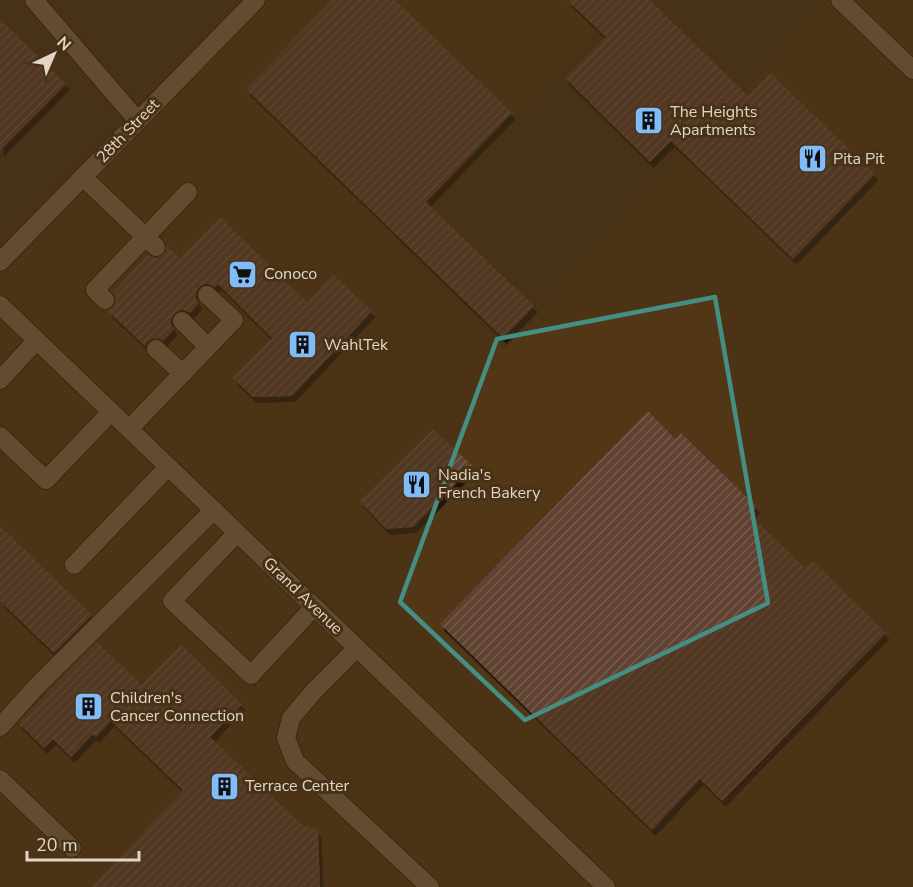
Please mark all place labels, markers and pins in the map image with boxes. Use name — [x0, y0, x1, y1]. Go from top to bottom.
place label: The Heights Apartments — [670, 101, 758, 141]
building icon: The Heights Apartments — [633, 105, 665, 137]
restaurant icon: Pita Pit — [796, 143, 828, 175]
place label: Pita Pit — [833, 148, 885, 170]
supermarket icon: Conoco — [227, 258, 259, 290]
place label: Conoco — [264, 263, 317, 285]
building icon: WahlTek — [287, 329, 319, 361]
place label: WahlTek — [324, 334, 389, 356]
place label: Nadia's French Bakery — [438, 464, 541, 504]
restaurant icon: Nadia's French Bakery — [401, 468, 433, 500]
place label: Children's Cancer Connection — [110, 687, 244, 727]
building icon: Children's Cancer Connection — [73, 691, 105, 723]
building icon: Terrace Center — [208, 770, 240, 802]
place label: Terrace Center — [245, 775, 349, 797]

